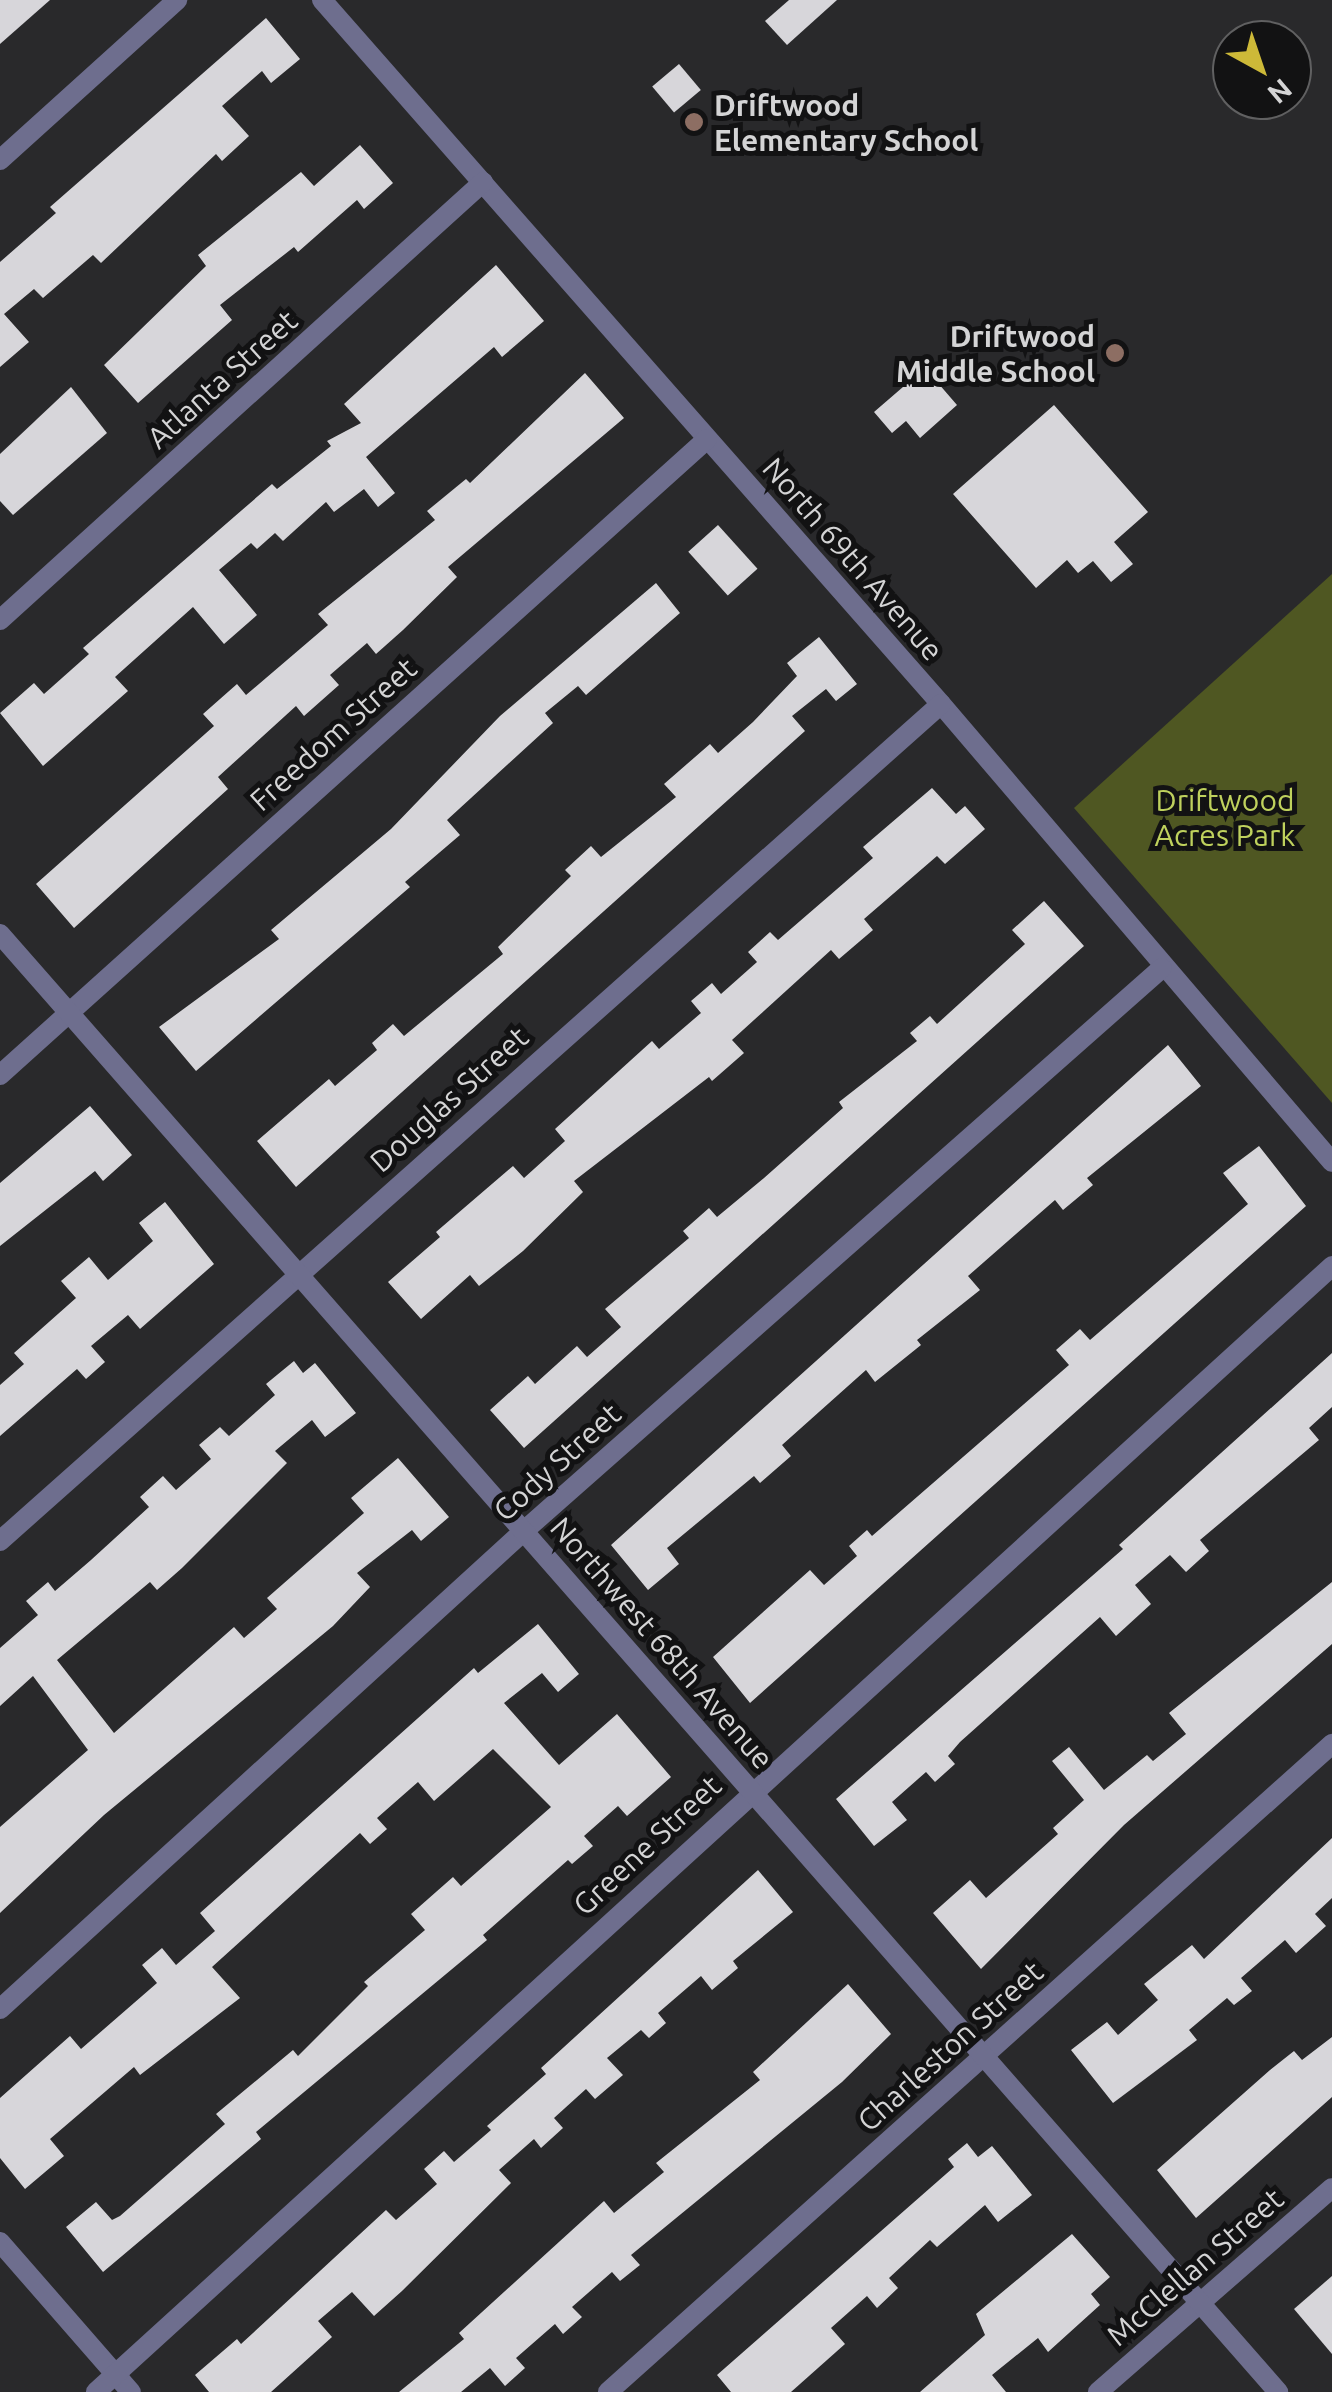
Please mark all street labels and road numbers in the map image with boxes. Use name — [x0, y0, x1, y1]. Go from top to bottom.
street label: Atlanta Street — [140, 302, 304, 456]
street label: North 69th Avenue — [755, 450, 951, 668]
street label: Freedom Street — [242, 650, 424, 818]
street label: Douglas Street — [363, 1019, 535, 1179]
street label: Cody Street — [486, 1396, 628, 1528]
street label: Northwest 68th Avenue — [543, 1510, 781, 1776]
street label: Greene Street — [566, 1767, 728, 1923]
street label: Charleston Street — [850, 1953, 1050, 2139]
street label: McClellan Street — [1099, 2181, 1291, 2353]

